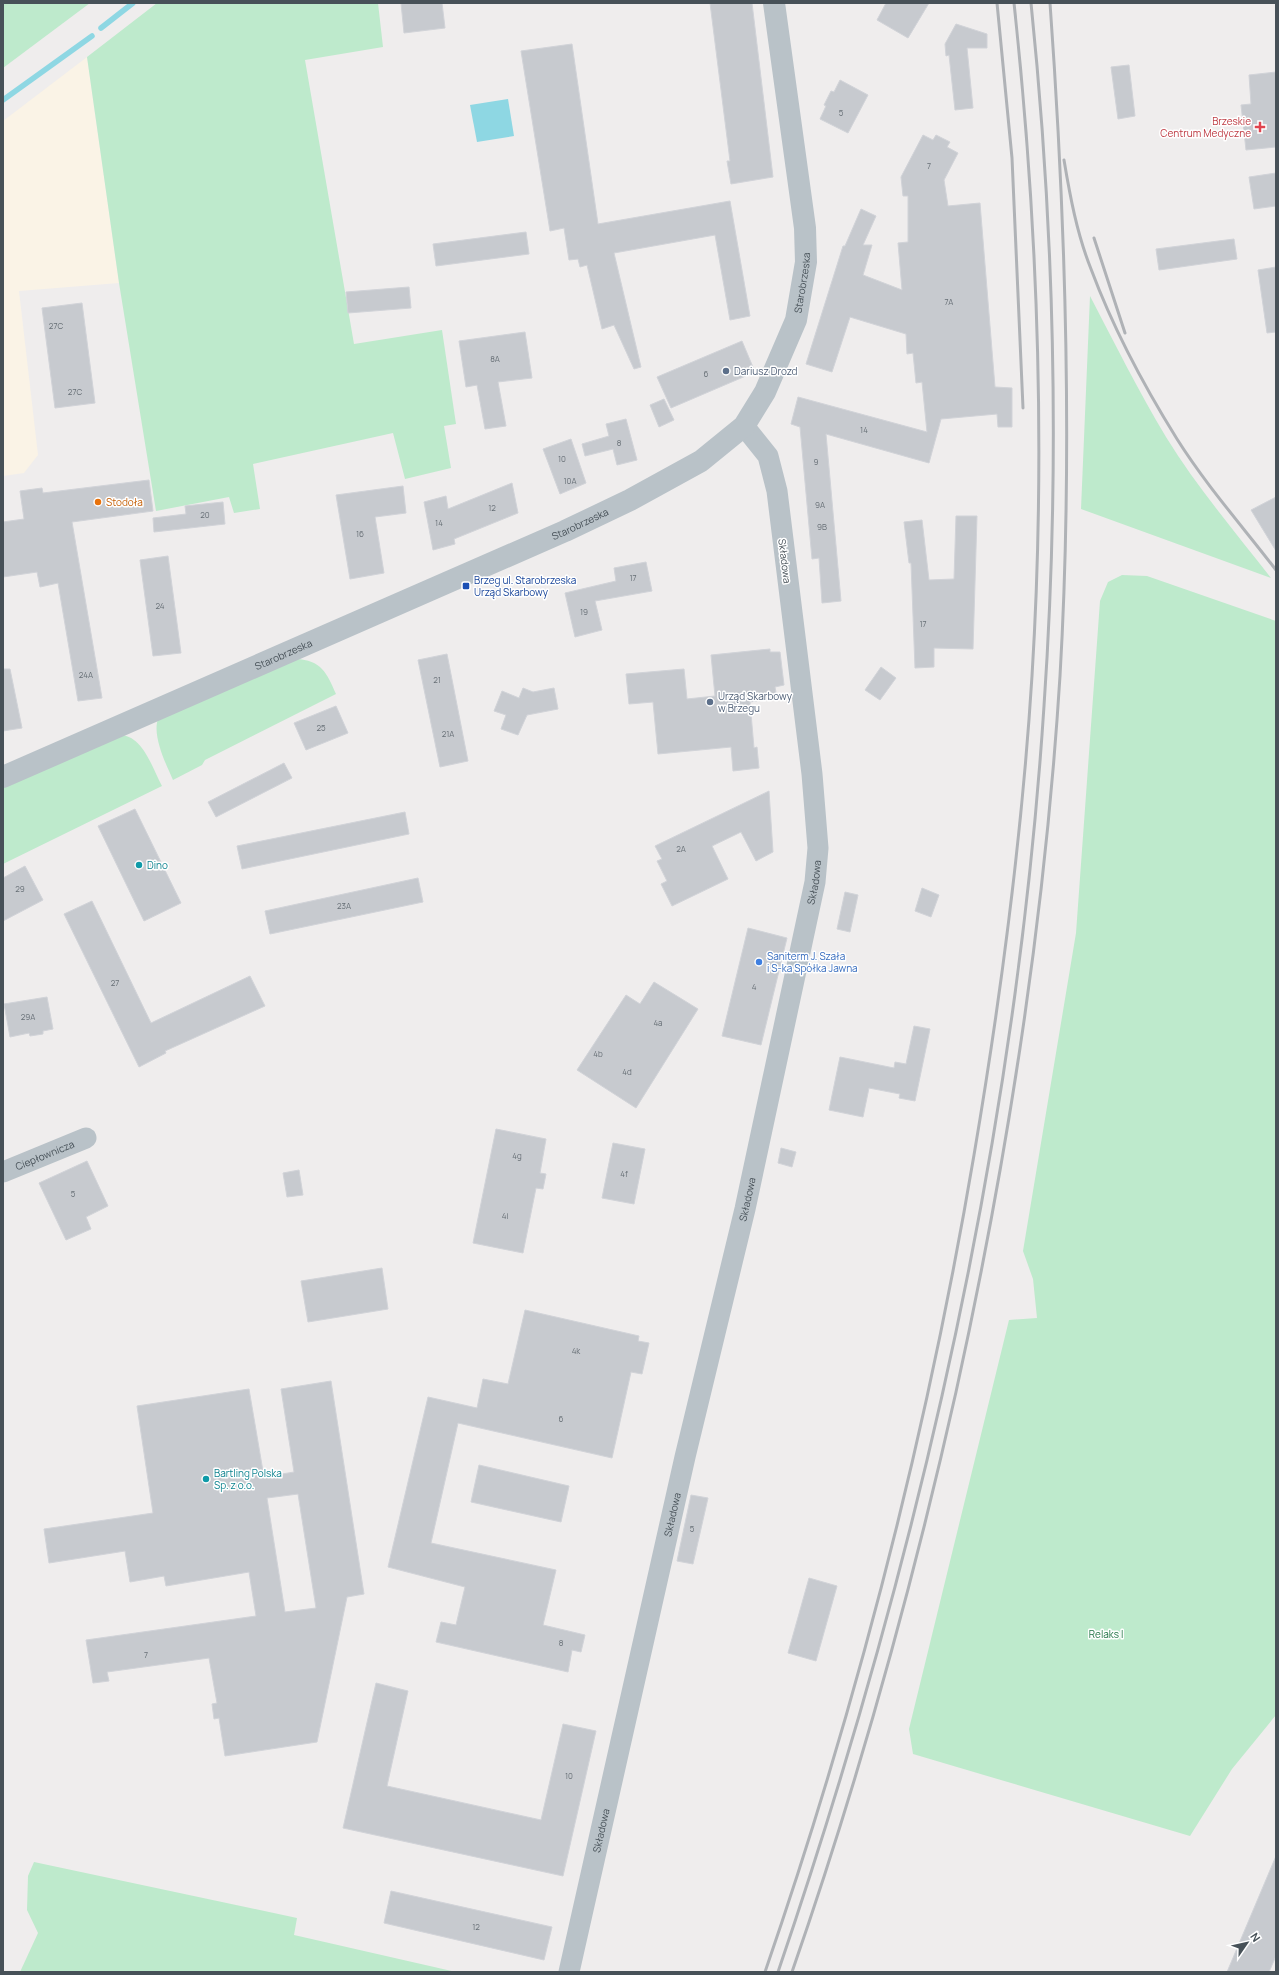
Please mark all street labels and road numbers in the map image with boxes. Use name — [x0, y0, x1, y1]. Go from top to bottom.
street label: Starobrzeska — [790, 252, 813, 314]
street label: Starobrzeska — [549, 504, 611, 543]
street label: Składowa — [775, 538, 795, 584]
street label: Starobrzeska — [252, 636, 314, 673]
street label: Składowa — [803, 860, 824, 906]
street label: Ciepłownicza — [13, 1137, 76, 1173]
street label: Składowa — [735, 1176, 759, 1223]
street label: Składowa — [660, 1491, 684, 1538]
street label: Składowa — [589, 1807, 613, 1854]

